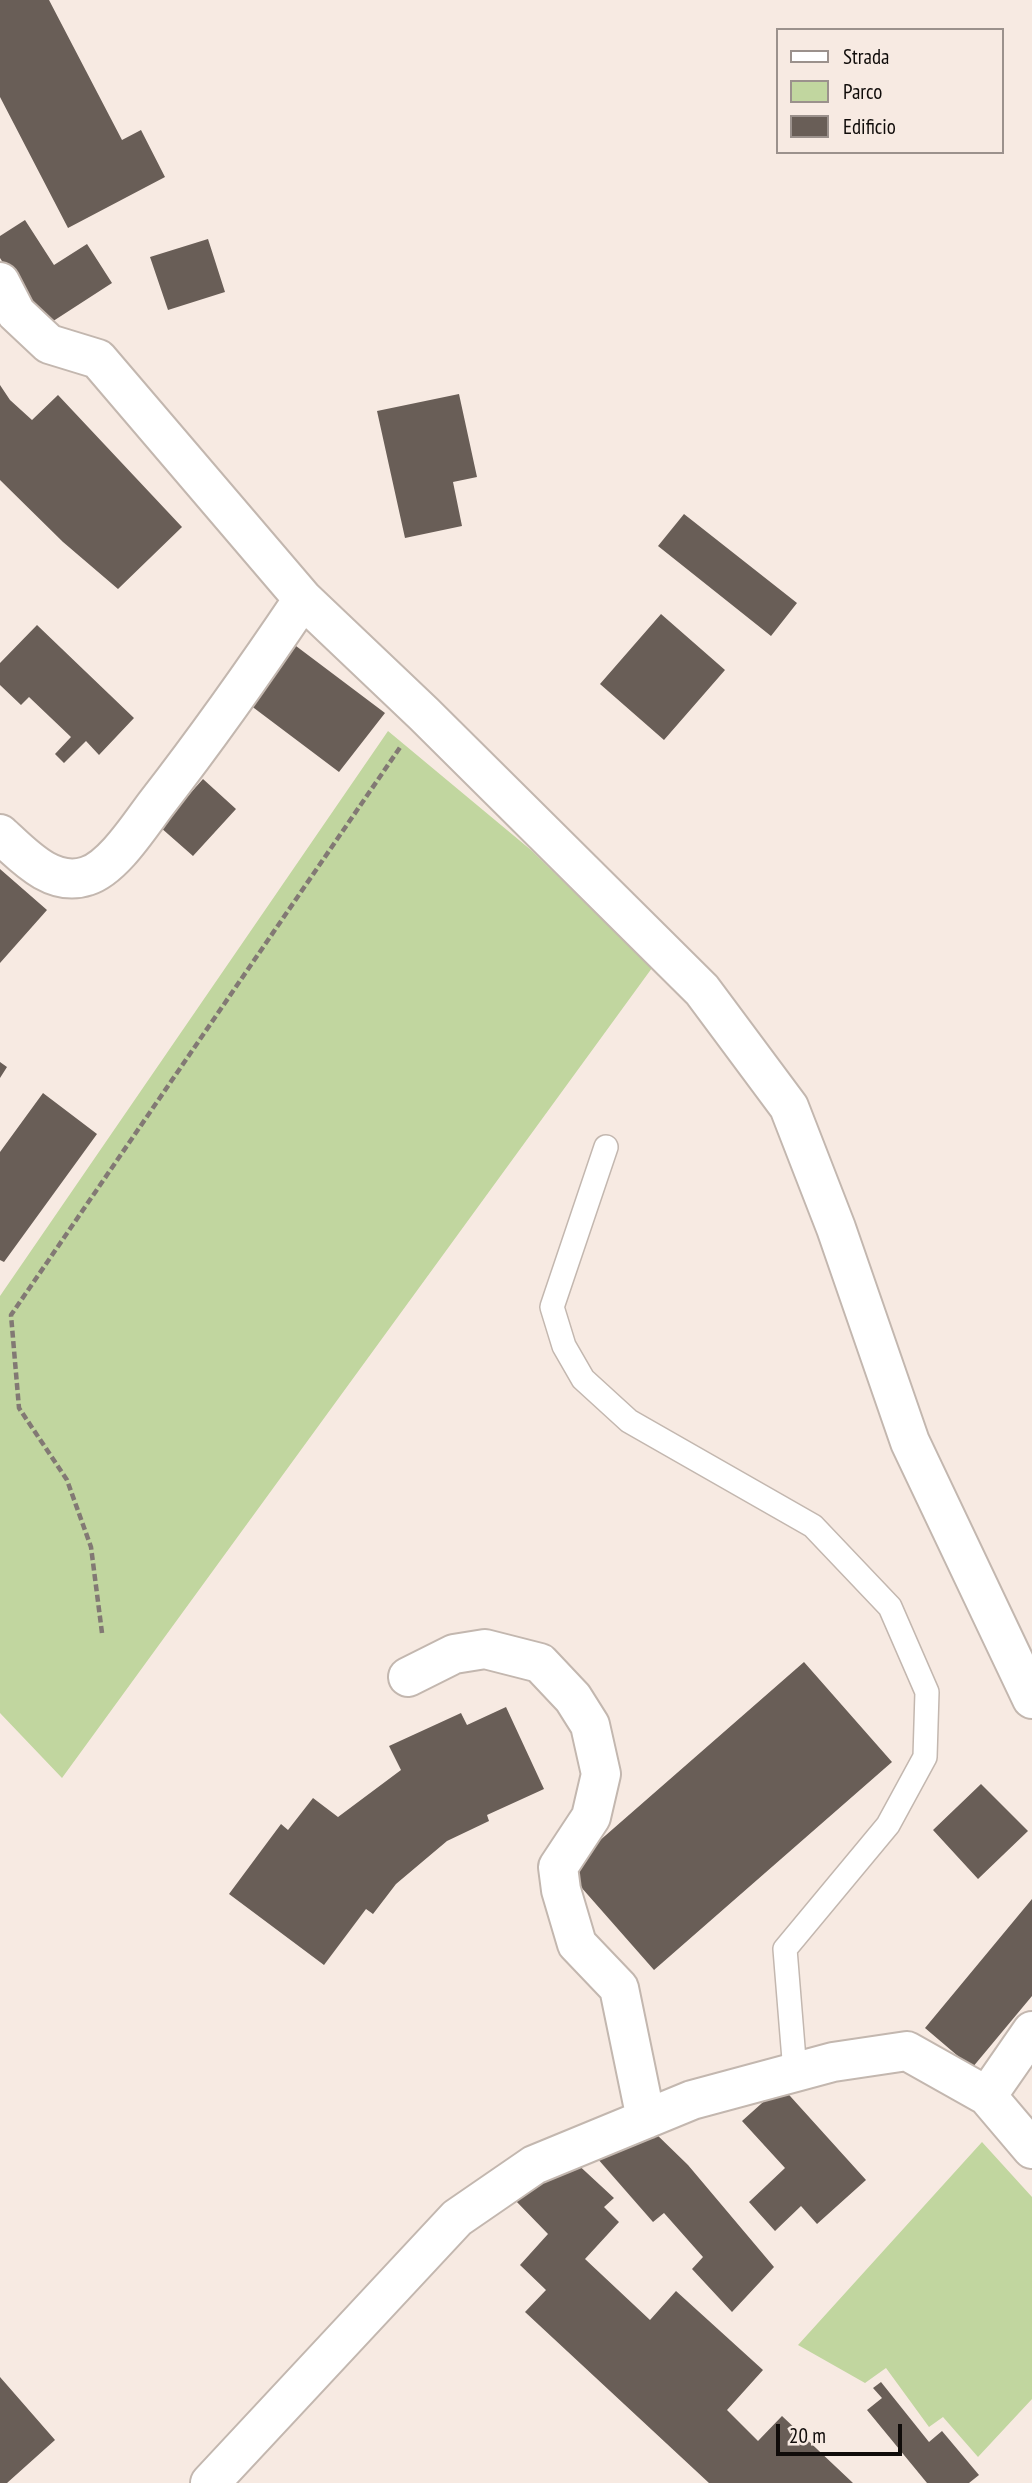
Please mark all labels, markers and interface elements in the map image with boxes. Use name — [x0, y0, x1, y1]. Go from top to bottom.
legend — [776, 28, 1004, 154]
text: Strada — [843, 43, 889, 70]
text: Parco — [843, 78, 882, 105]
text: Edificio — [843, 113, 896, 140]
scale bar — [780, 2410, 906, 2454]
text: 20 m — [789, 2422, 826, 2449]

